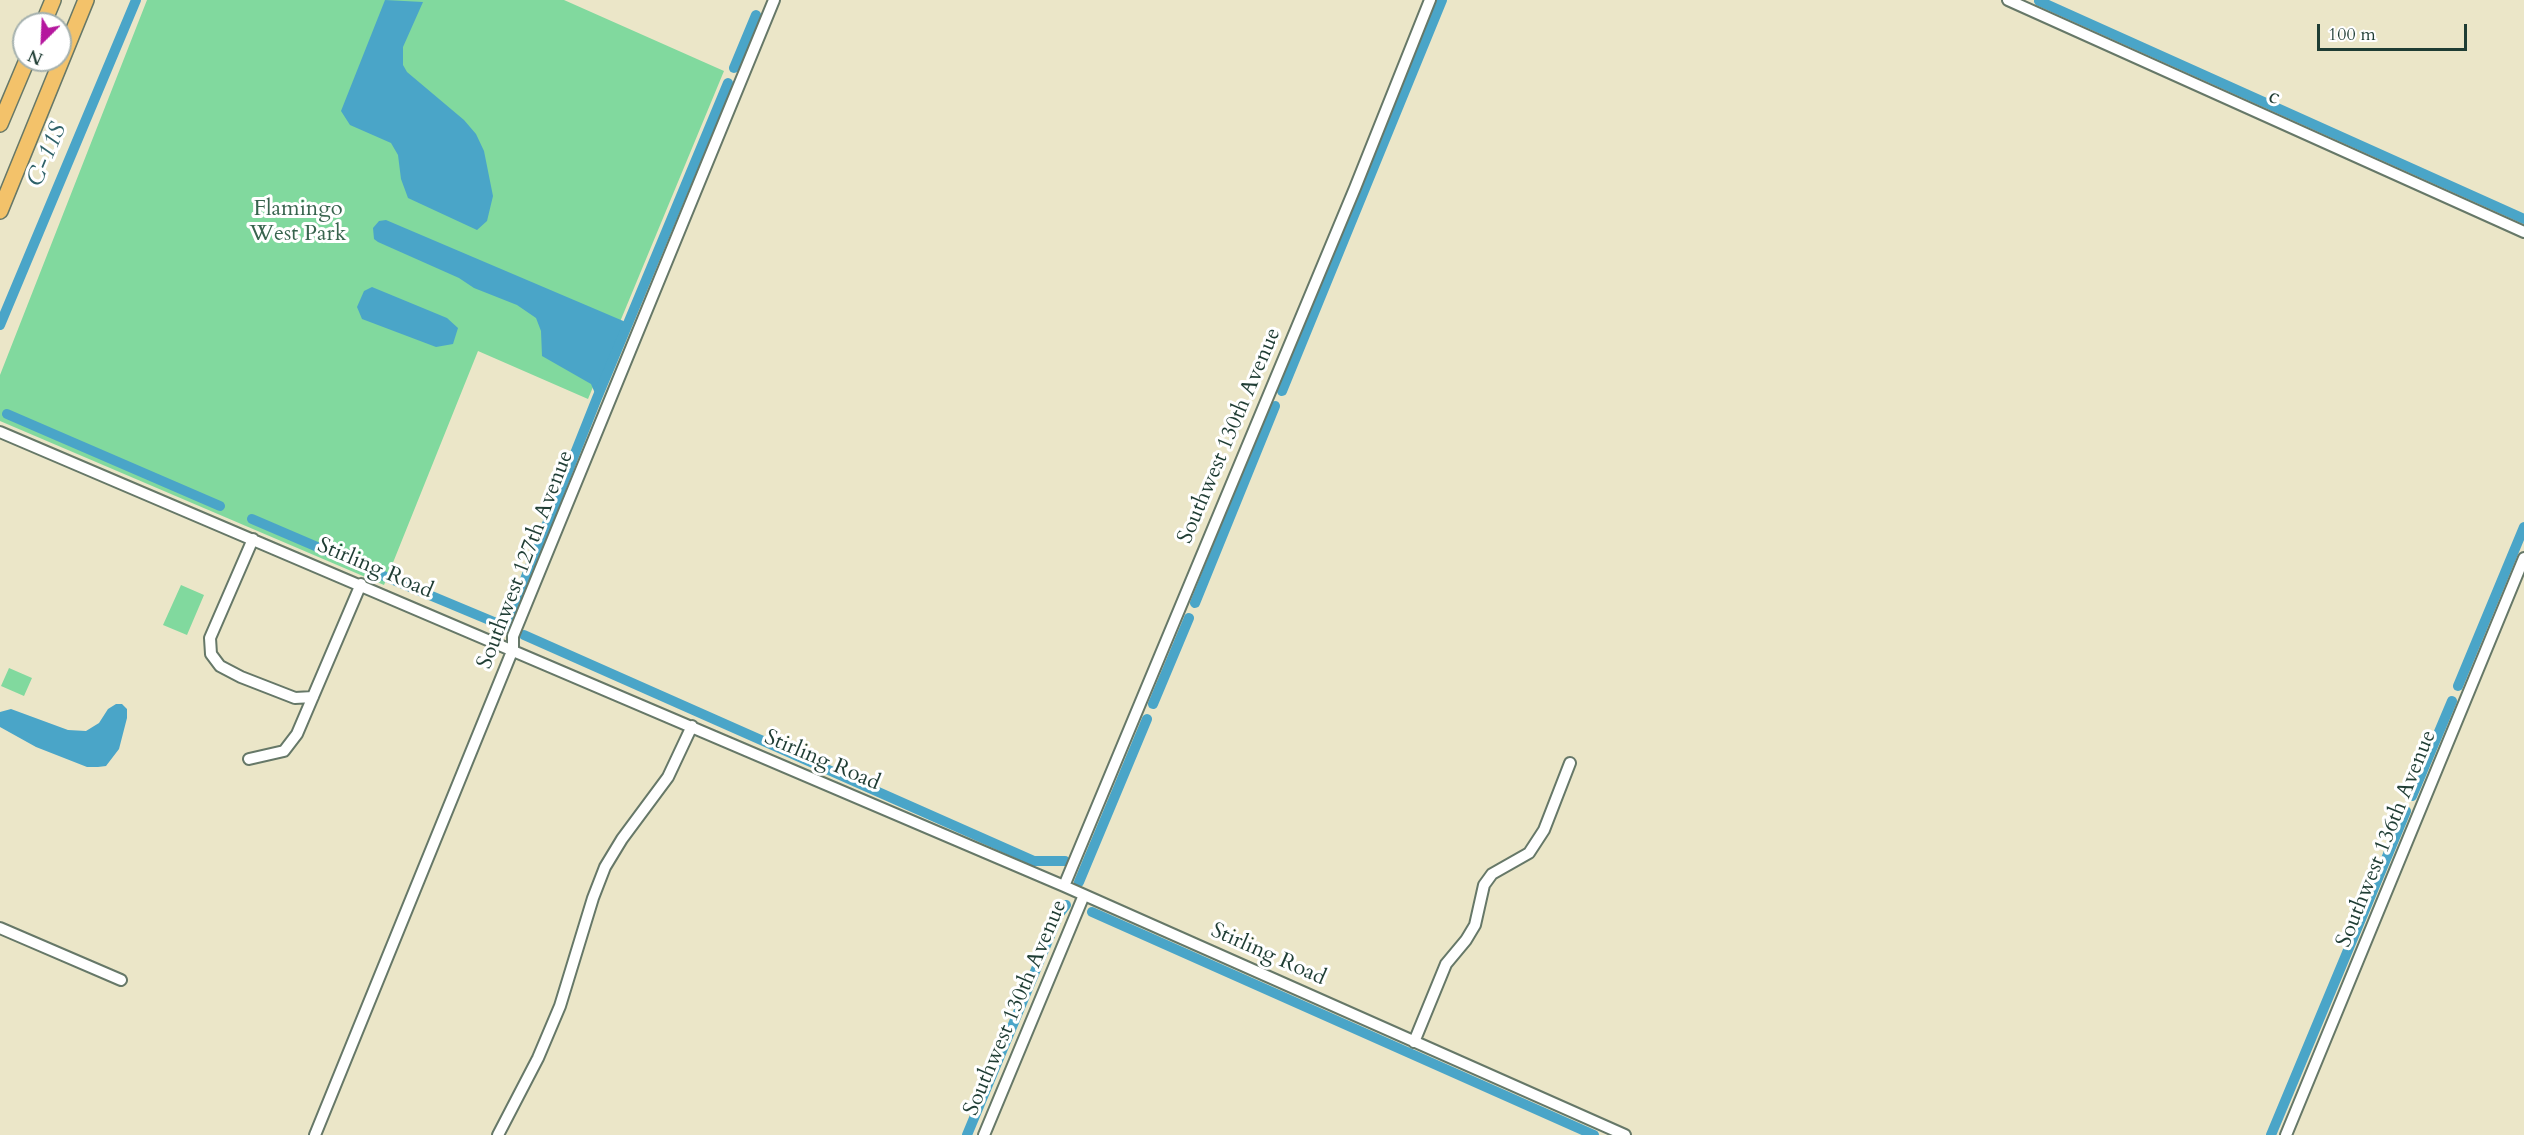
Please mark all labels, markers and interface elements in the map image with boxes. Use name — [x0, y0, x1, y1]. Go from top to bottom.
north arrow — [12, 12, 72, 72]
scale bar — [2320, 12, 2470, 50]
text: 100 m — [2328, 22, 2376, 47]
text: N — [25, 44, 46, 69]
street label: c — [2264, 84, 2284, 112]
water label: C-11S — [22, 119, 74, 191]
park label: Flamingo West Park — [250, 197, 346, 248]
street label: Southwest 130th Avenue — [1173, 324, 1287, 548]
street label: Southwest 127th Avenue — [472, 447, 580, 673]
street label: Stirling Road — [313, 533, 437, 605]
street label: Stirling Road — [760, 725, 884, 797]
street label: Southwest 136th Avenue — [2331, 727, 2443, 951]
street label: Southwest 130th Avenue — [959, 896, 1073, 1120]
street label: Stirling Road — [1206, 918, 1330, 992]

